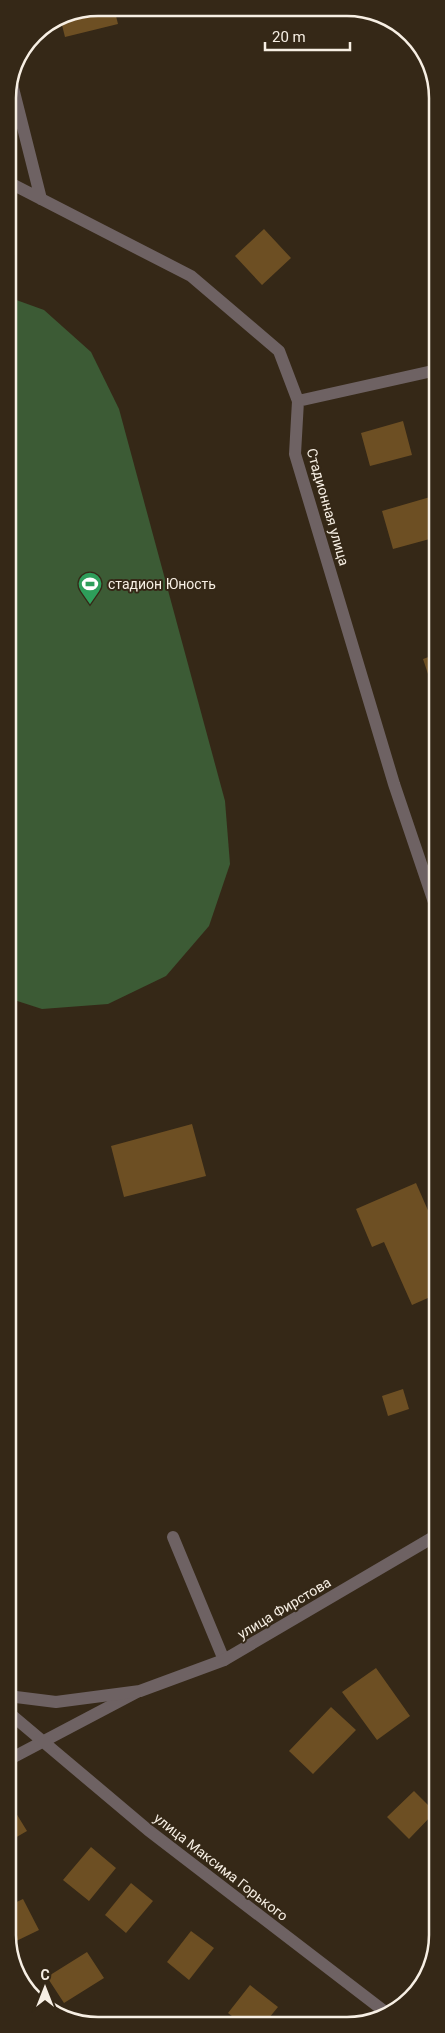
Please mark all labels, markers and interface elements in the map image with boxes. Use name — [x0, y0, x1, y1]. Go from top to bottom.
scale bar — [265, 20, 350, 52]
text: 20 m — [272, 28, 306, 46]
street label: Стадионная улица — [304, 447, 352, 567]
sports icon: стадион Юность — [77, 571, 103, 605]
place label: стадион Юность — [108, 576, 216, 592]
street label: улица Фирстова — [234, 1574, 334, 1642]
street label: улица Максима Горького — [151, 1810, 291, 1924]
north arrow — [20, 1963, 70, 2013]
text: С — [40, 1967, 50, 1983]

